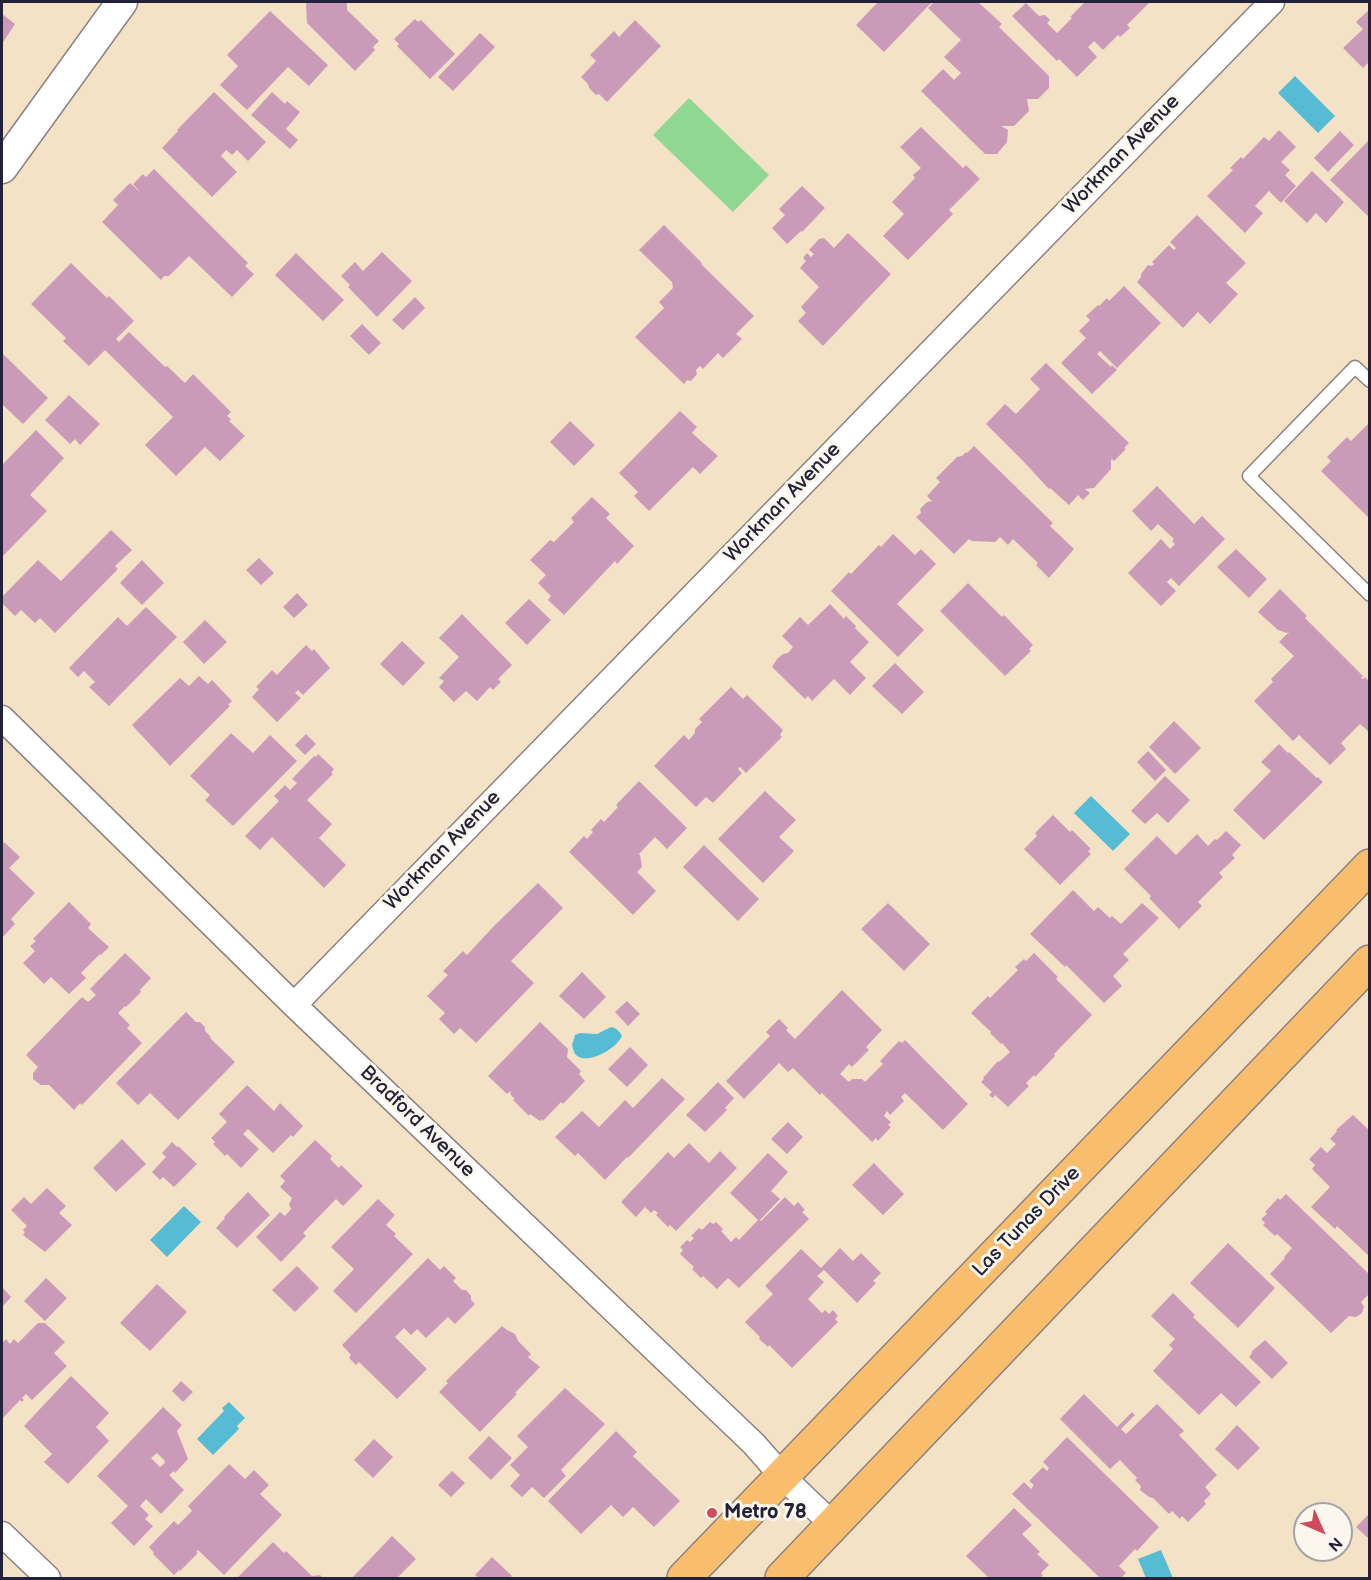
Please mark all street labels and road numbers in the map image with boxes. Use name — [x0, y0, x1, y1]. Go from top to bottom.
street label: Workman Avenue — [1059, 90, 1185, 220]
street label: Workman Avenue — [720, 438, 846, 568]
street label: Workman Avenue — [380, 786, 506, 916]
street label: Bradford Avenue — [354, 1061, 480, 1183]
street label: Las Tunas Drive — [968, 1162, 1086, 1282]

